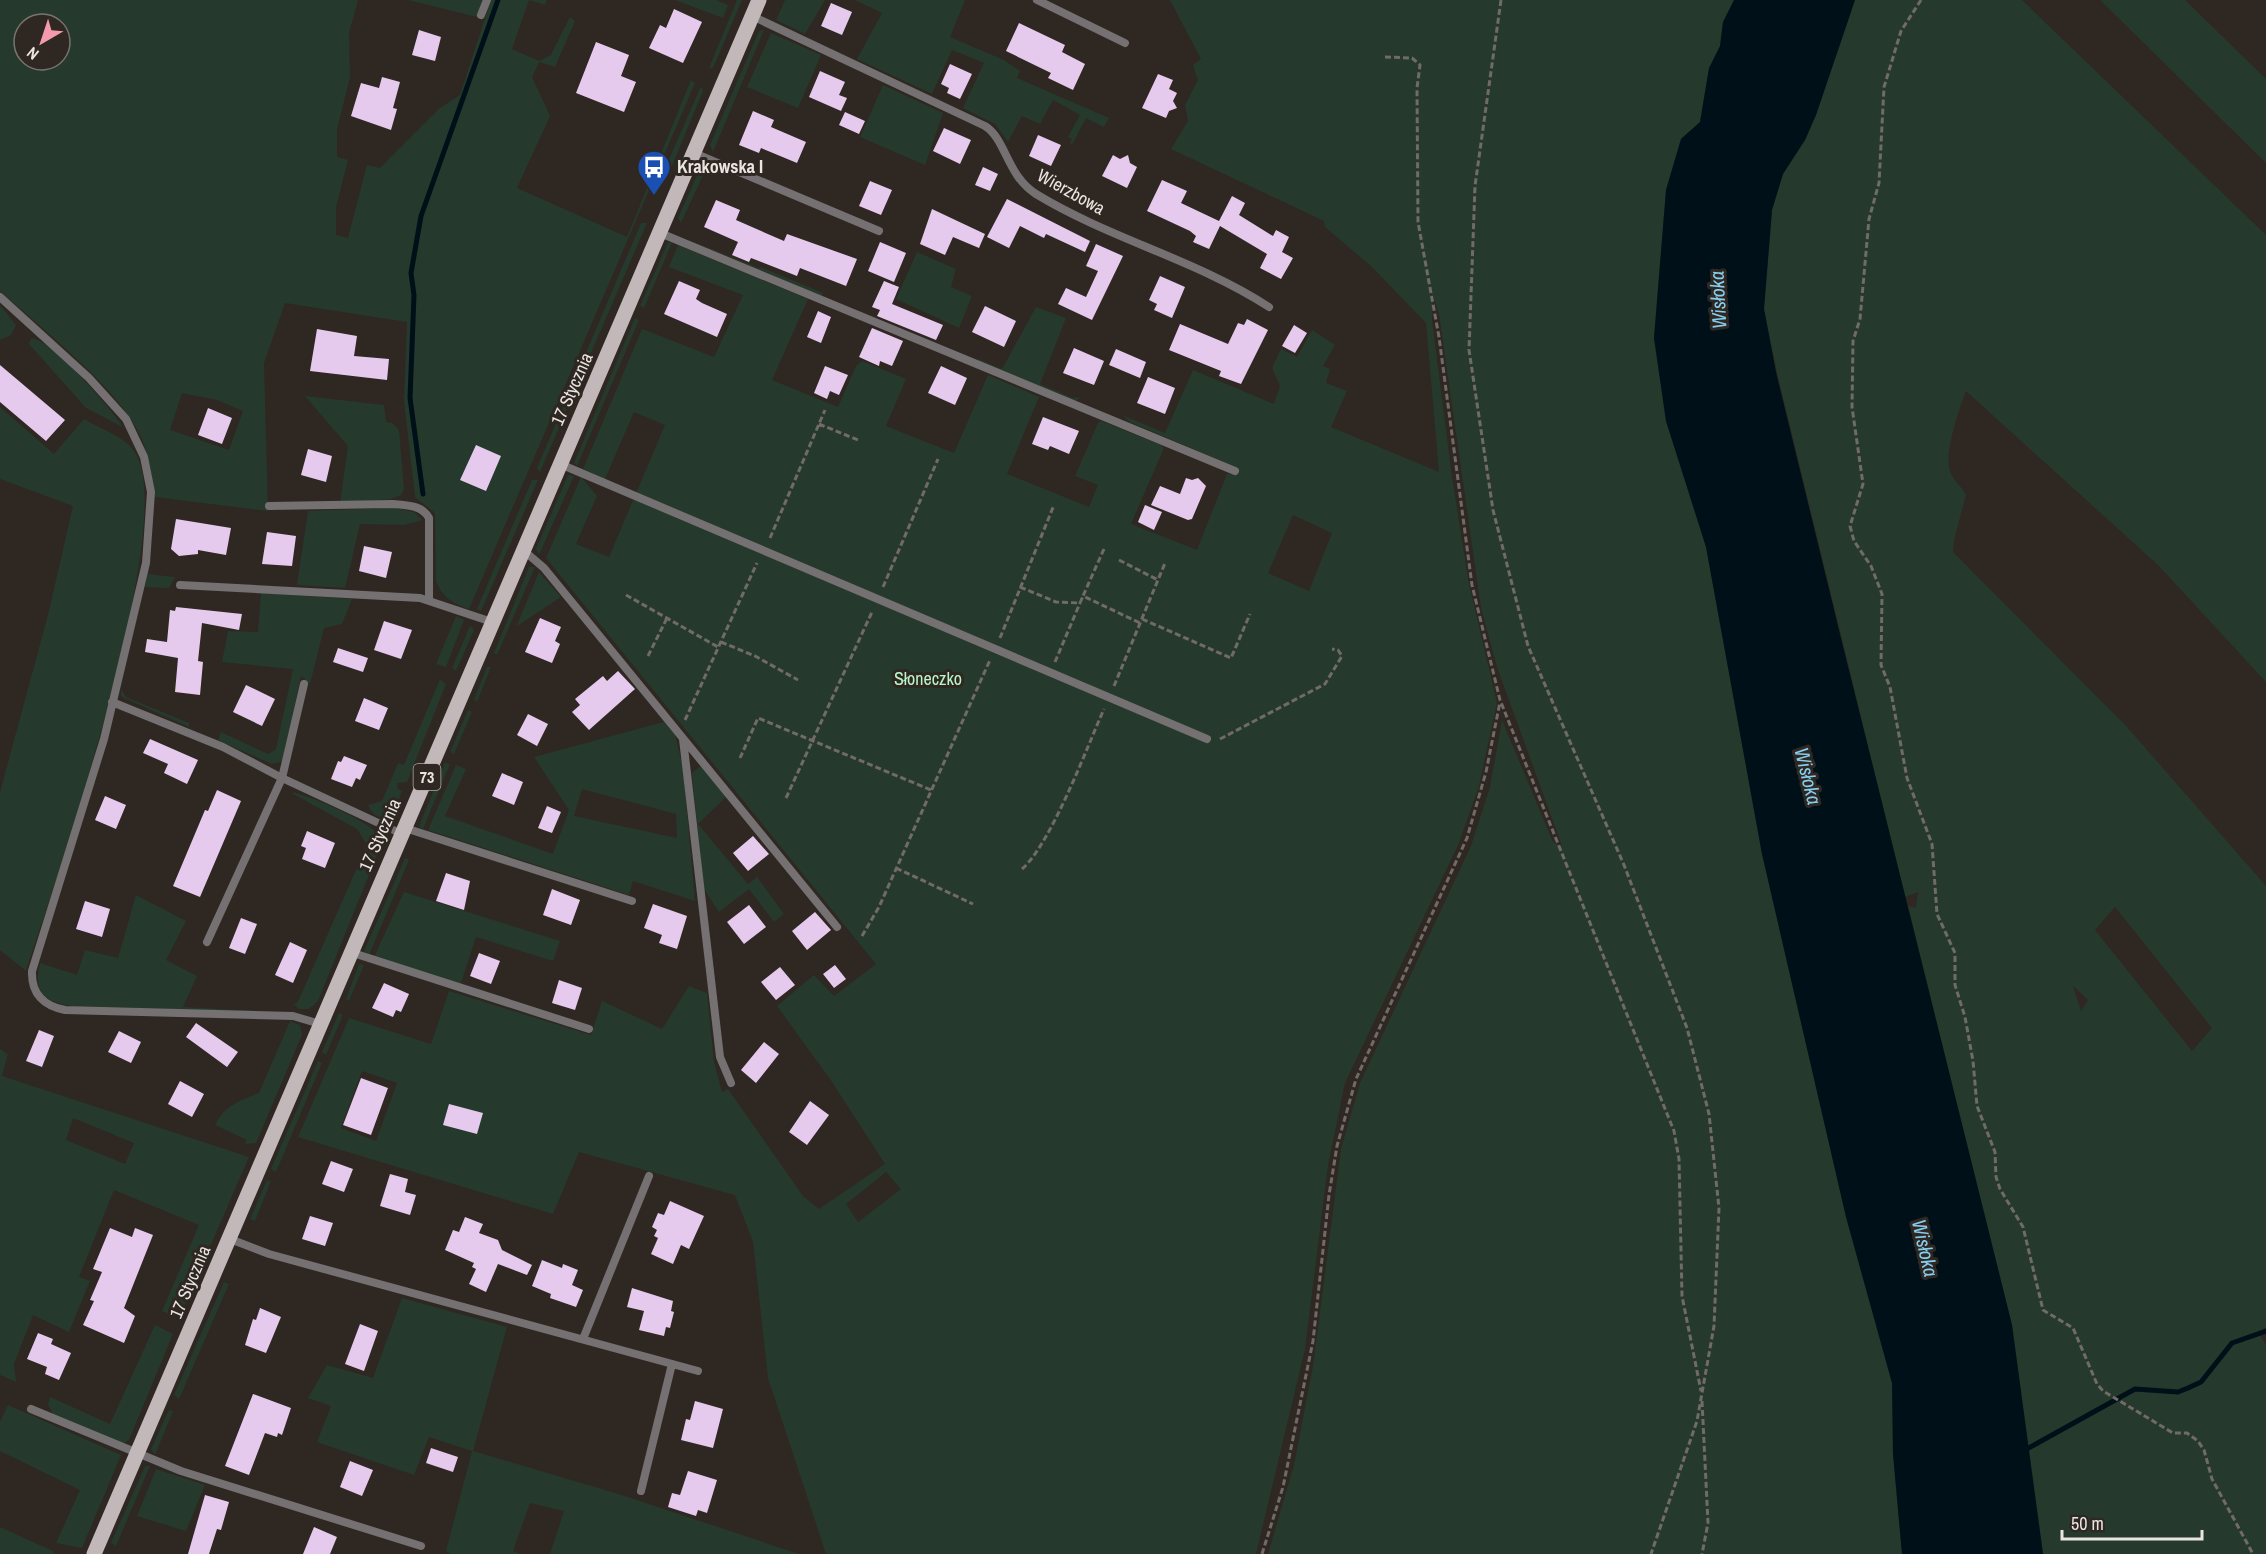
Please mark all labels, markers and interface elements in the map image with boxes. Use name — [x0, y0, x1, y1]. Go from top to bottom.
north arrow — [12, 12, 72, 72]
text: N — [22, 42, 43, 65]
bus stop icon: Krakowska I — [636, 149, 672, 196]
place label: Krakowska I — [677, 154, 763, 179]
street label: Wierzbowa — [1033, 163, 1110, 220]
water label: Wisłoka — [1703, 270, 1732, 330]
street label: 17 Stycznia — [544, 348, 599, 429]
park label: Słoneczko — [894, 666, 962, 691]
water label: Wisłoka — [1788, 744, 1829, 807]
road number: 73 — [414, 764, 440, 790]
street label: 17 Stycznia — [352, 794, 407, 875]
water label: Wisłoka — [1906, 1217, 1945, 1279]
street label: 17 Stycznia — [163, 1241, 216, 1322]
scale bar — [2062, 1503, 2202, 1541]
text: 50 m — [2071, 1511, 2104, 1536]

